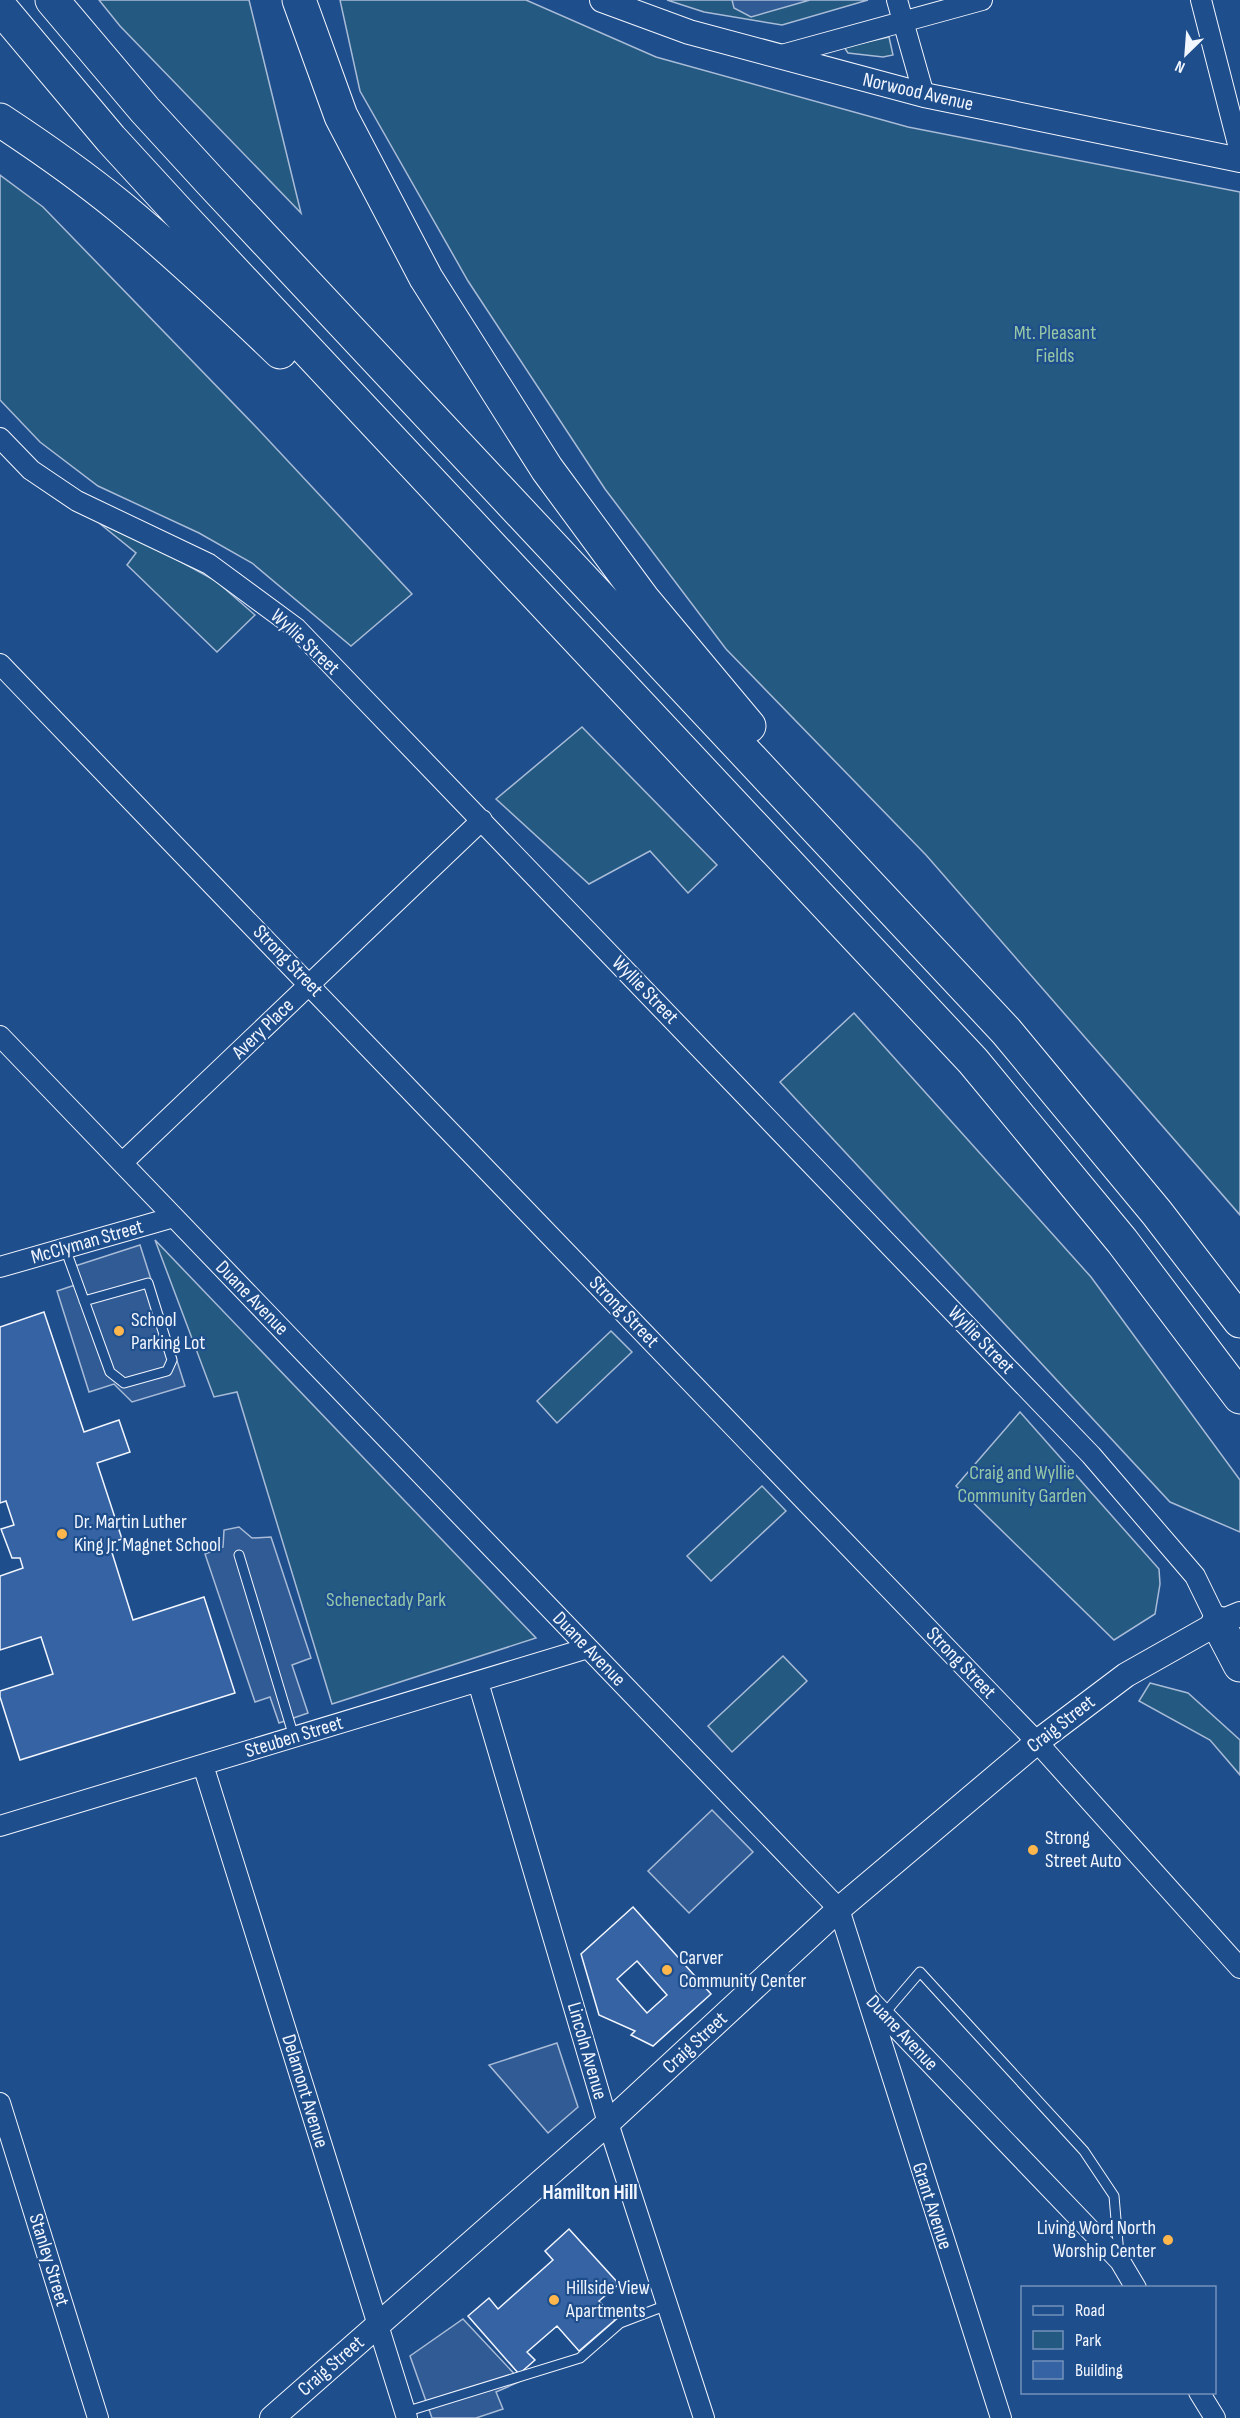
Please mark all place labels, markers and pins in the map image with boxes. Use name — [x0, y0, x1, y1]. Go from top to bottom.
place label: School Parking Lot — [131, 1308, 205, 1355]
marker: School Parking Lot — [112, 1324, 126, 1338]
place label: Dr. Martin Luther King Jr. Magnet School — [74, 1510, 221, 1557]
marker: Dr. Martin Luther King Jr. Magnet School — [55, 1527, 69, 1541]
place label: Strong Street Auto — [1045, 1826, 1122, 1873]
marker: Strong Street Auto — [1026, 1843, 1040, 1857]
place label: Carver Community Center — [679, 1946, 806, 1993]
marker: Carver Community Center — [660, 1963, 674, 1977]
place label: Living Word North Worship Center — [1037, 2216, 1156, 2263]
marker: Living Word North Worship Center — [1161, 2233, 1175, 2247]
place label: Hillside View Apartments — [565, 2276, 650, 2323]
marker: Hillside View Apartments — [547, 2293, 561, 2307]

